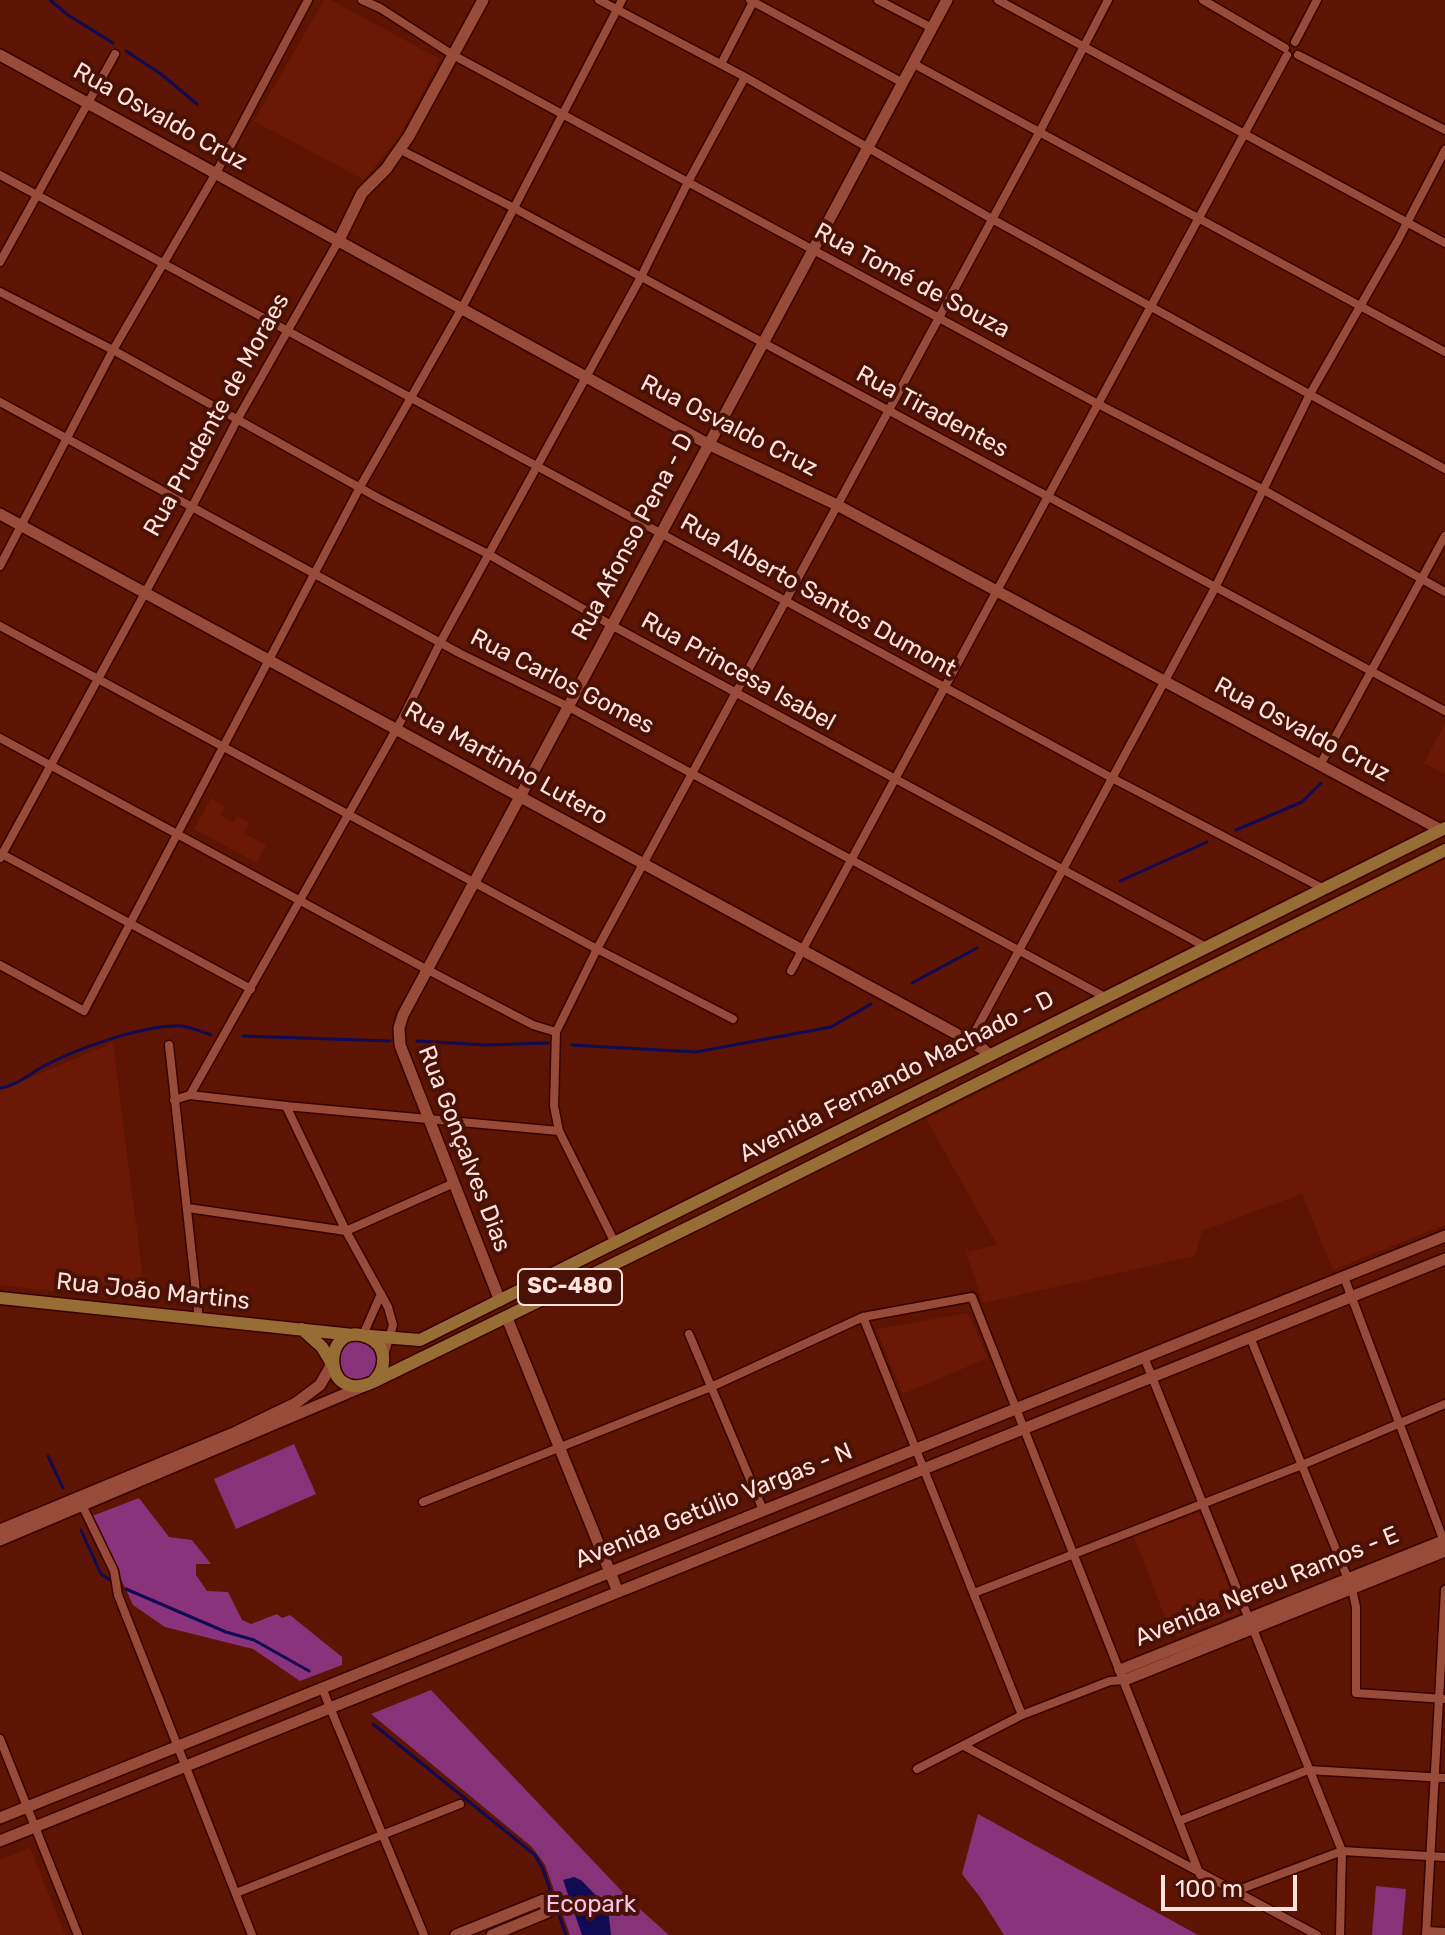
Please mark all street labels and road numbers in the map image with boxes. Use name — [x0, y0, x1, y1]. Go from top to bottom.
street label: Rua Osvaldo Cruz — [68, 57, 252, 177]
street label: Rua Tomé de Souza — [809, 217, 1015, 345]
street label: Rua Prudente de Moraes — [138, 288, 296, 542]
street label: Rua Tiradentes — [851, 360, 1013, 464]
street label: Rua Osvaldo Cruz — [636, 369, 822, 483]
street label: Rua Afonso Pena - D — [566, 428, 700, 646]
street label: Rua Alberto Santos Dumont — [675, 508, 961, 684]
street label: Rua Princesa Isabel — [636, 607, 840, 737]
street label: Rua Carlos Gomes — [465, 623, 659, 741]
street label: Rua Osvaldo Cruz — [1209, 672, 1395, 788]
street label: Rua Martinho Lutero — [399, 696, 613, 832]
street label: Avenida Fernando Machado - D — [735, 985, 1059, 1169]
street label: Rua Gonçalves Dias — [411, 1042, 517, 1256]
street label: Rua João Martins — [55, 1268, 251, 1316]
road number: SC-480 — [518, 1269, 622, 1305]
street label: Avenida Getúlio Vargas - N — [571, 1437, 857, 1575]
street label: Avenida Nereu Ramos - E — [1131, 1521, 1403, 1653]

